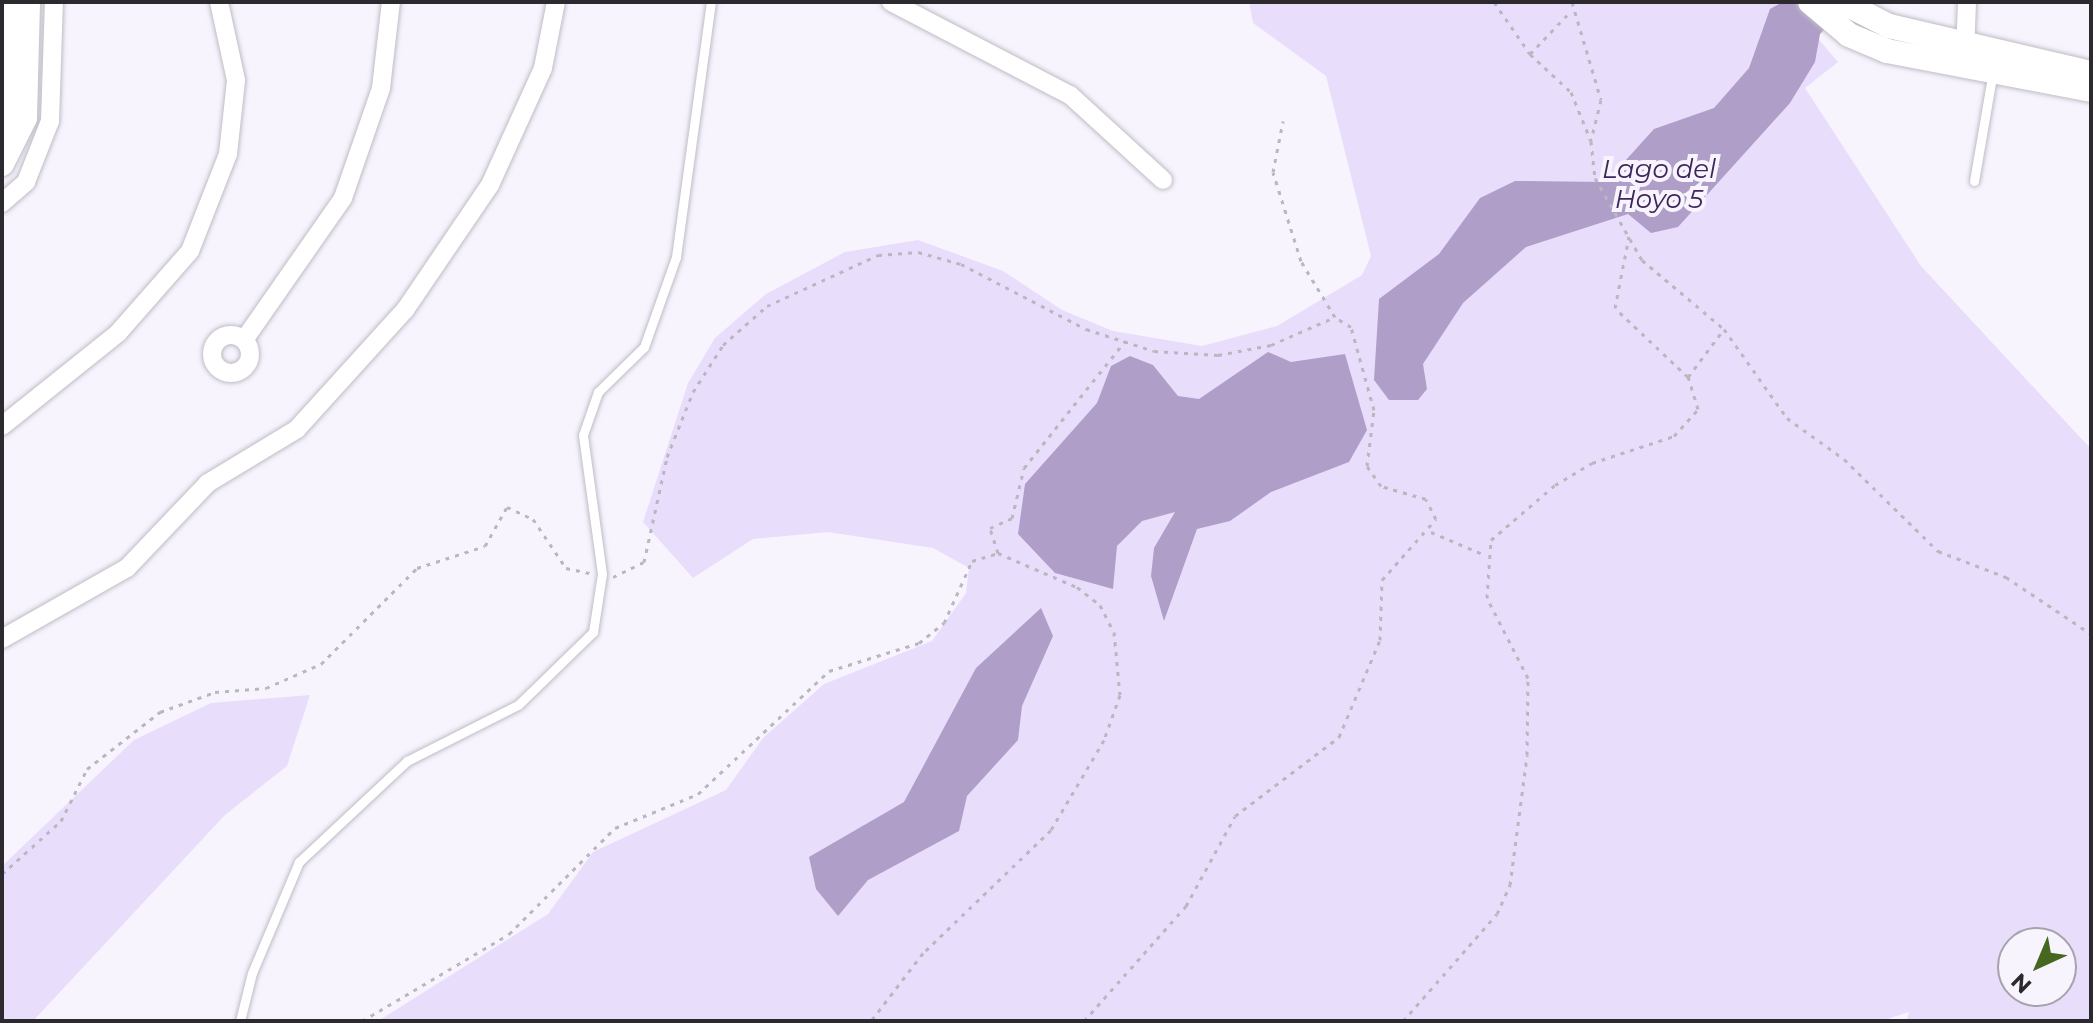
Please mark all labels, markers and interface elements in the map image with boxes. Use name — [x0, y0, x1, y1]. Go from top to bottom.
water label: Lago del Hoyo 5 — [1602, 154, 1716, 216]
north arrow — [1997, 927, 2077, 1007]
text: N — [2006, 967, 2037, 999]

